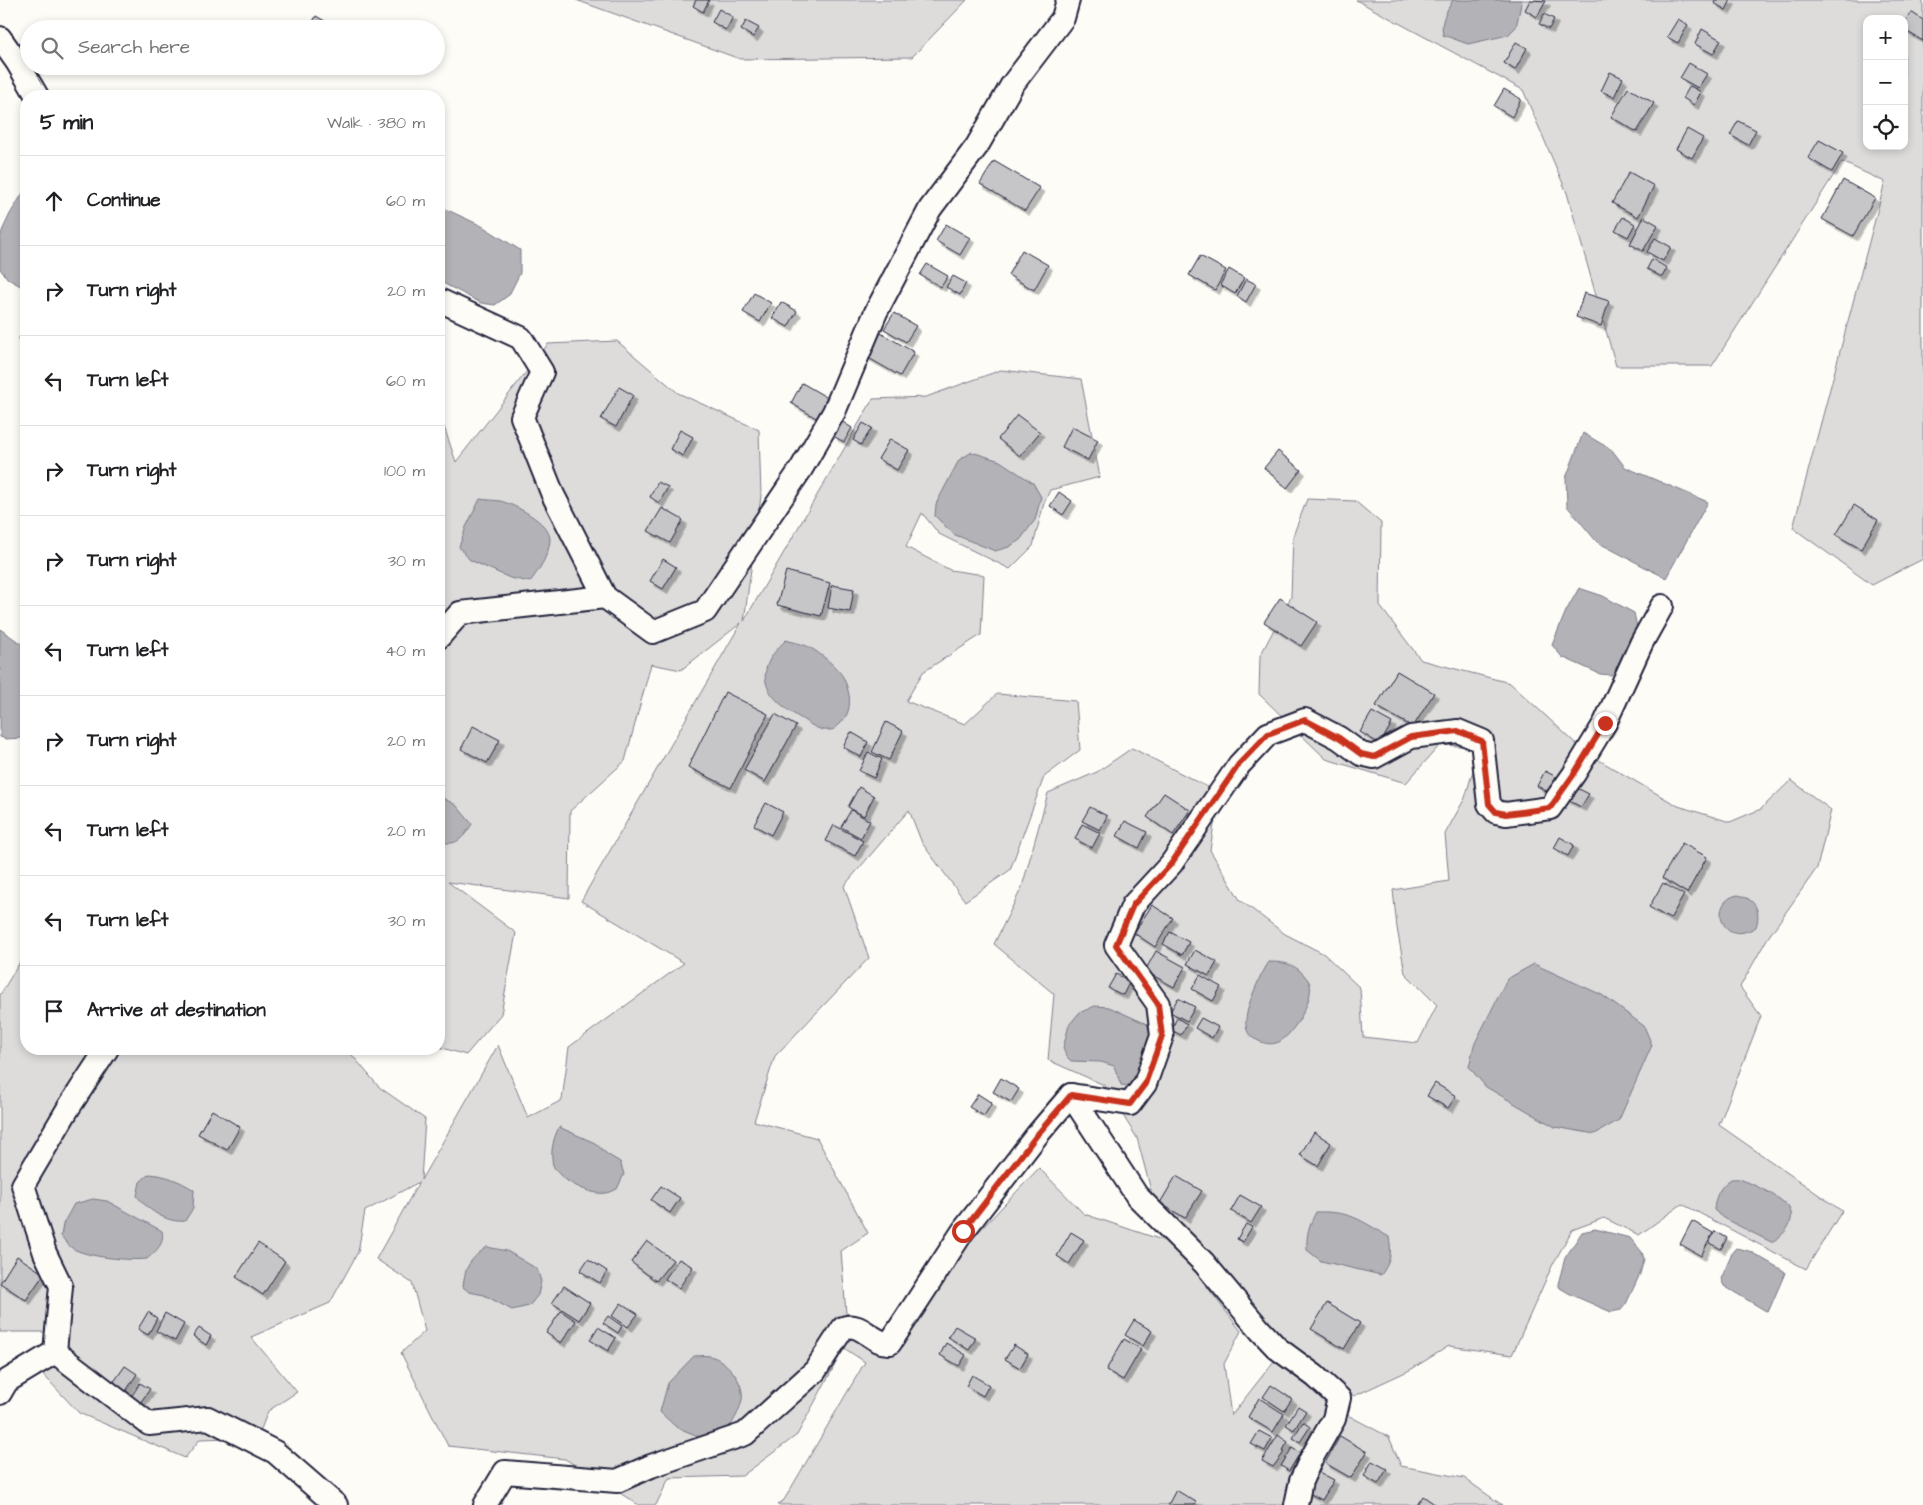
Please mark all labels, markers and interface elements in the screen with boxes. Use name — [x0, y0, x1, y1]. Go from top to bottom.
map controls — [1863, 15, 1908, 150]
button: + — [1863, 15, 1908, 60]
search box — [20, 20, 445, 75]
icon: search — [38, 34, 66, 62]
text: Search here — [78, 34, 190, 61]
button: − — [1863, 60, 1908, 105]
button: locate — [1863, 105, 1908, 150]
text: 5 min — [40, 108, 93, 137]
text: Walk · 380 m — [327, 112, 425, 134]
icon: ahead — [40, 187, 68, 215]
text: Continue — [87, 187, 161, 214]
text: 60 m — [386, 190, 425, 212]
icon: right — [40, 277, 68, 305]
text: Turn right — [87, 277, 176, 304]
text: 20 m — [387, 280, 425, 302]
icon: left — [40, 367, 68, 395]
text: Turn left — [87, 367, 168, 394]
text: 60 m — [386, 370, 425, 392]
icon: right — [40, 457, 68, 485]
text: Turn right — [87, 457, 176, 484]
text: 100 m — [384, 460, 425, 482]
icon: right — [40, 547, 68, 575]
text: Turn right — [87, 547, 176, 574]
text: 30 m — [388, 550, 425, 572]
icon: left — [40, 637, 68, 665]
text: Turn left — [87, 637, 168, 664]
text: 40 m — [385, 640, 425, 662]
route end — [1594, 712, 1617, 735]
icon: right — [40, 727, 68, 755]
text: Turn right — [87, 727, 176, 754]
text: 20 m — [387, 730, 425, 752]
icon: left — [40, 817, 68, 845]
text: Turn left — [87, 817, 168, 844]
text: 20 m — [387, 820, 425, 842]
icon: left — [40, 907, 68, 935]
text: Turn left — [87, 907, 168, 934]
text: 30 m — [388, 910, 425, 932]
icon: arrive — [40, 997, 68, 1025]
text: Arrive at destination — [87, 997, 266, 1024]
route start — [952, 1220, 975, 1243]

